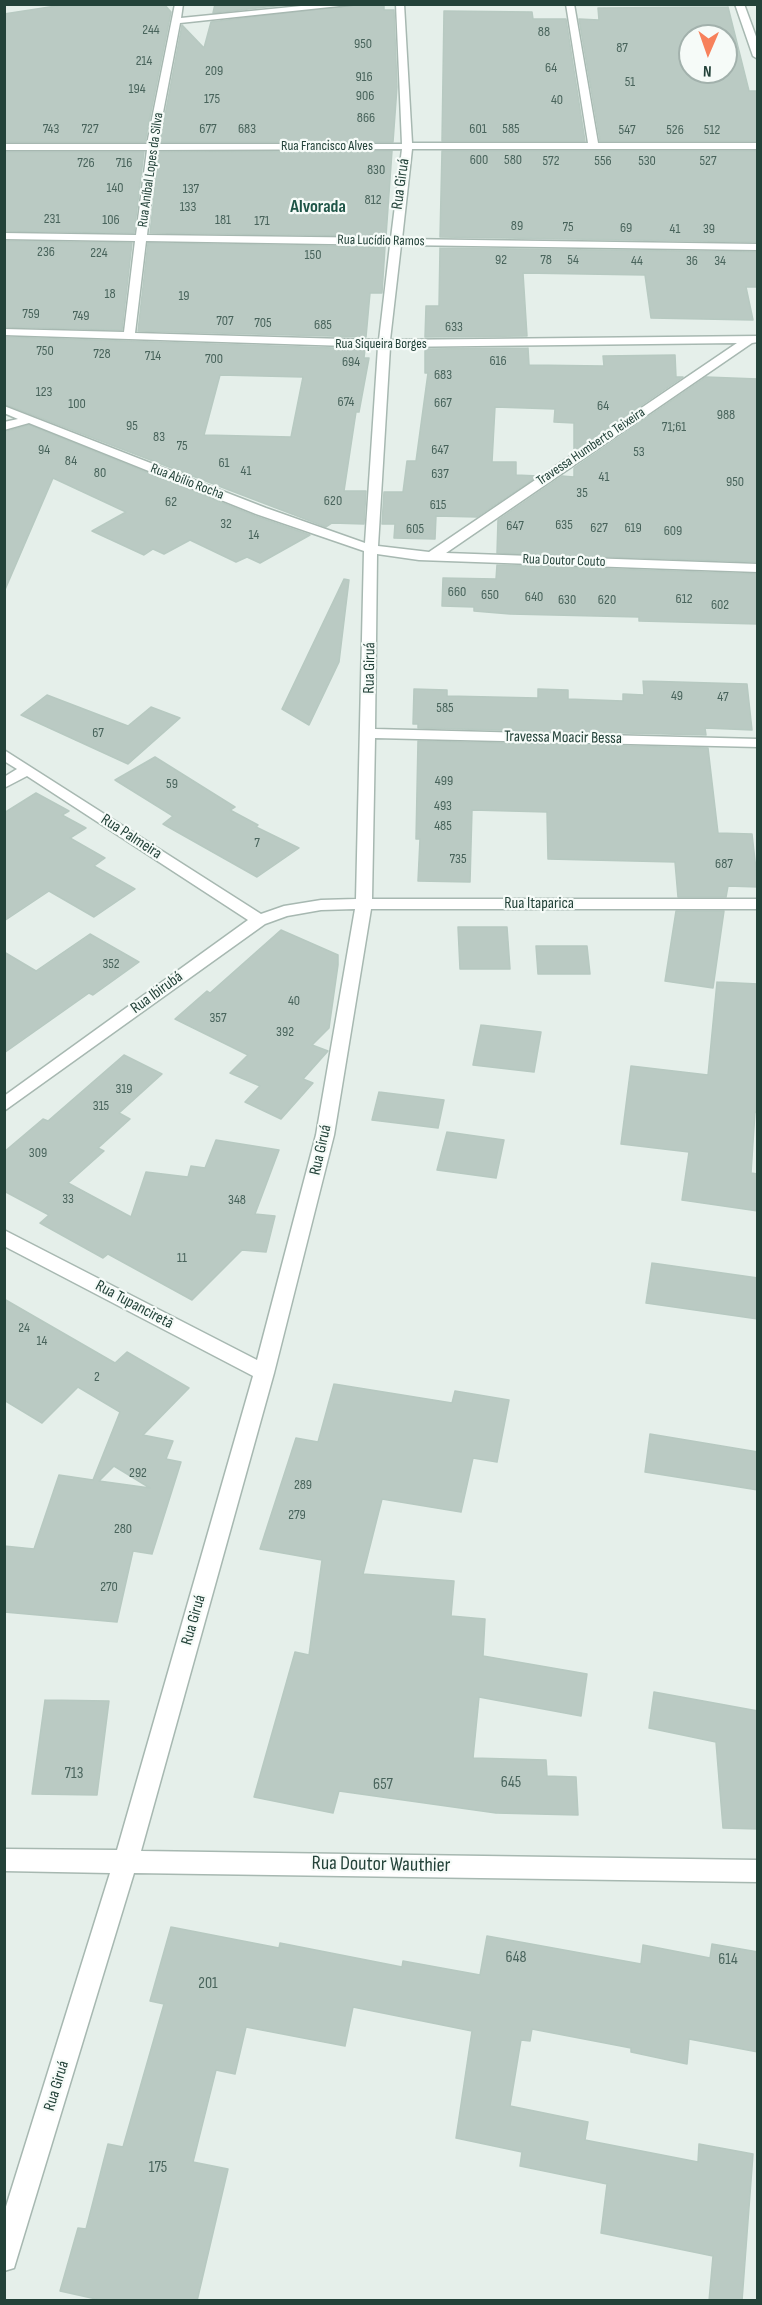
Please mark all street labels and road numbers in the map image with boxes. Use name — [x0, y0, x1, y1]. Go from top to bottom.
street label: Rua Aníbal Lopes da Silva — [135, 112, 167, 228]
street label: Rua Francisco Alves — [281, 138, 373, 154]
street label: Rua Giruá — [388, 157, 414, 211]
street label: Rua Lucídio Ramos — [337, 232, 425, 250]
street label: Rua Siqueira Borges — [335, 336, 427, 352]
street label: Travessa Humberto Teixeira — [534, 404, 648, 490]
street label: Rua Abílio Rocha — [148, 460, 226, 504]
street label: Rua Doutor Couto — [522, 551, 606, 571]
street label: Rua Giruá — [360, 642, 380, 694]
street label: Travessa Moacir Bessa — [504, 727, 622, 749]
street label: Rua Palmeira — [97, 810, 165, 864]
street label: Rua Itaparica — [504, 894, 574, 914]
street label: Rua Ibirubá — [127, 968, 187, 1018]
street label: Rua Giruá — [306, 1123, 336, 1177]
street label: Rua Tupanciretã — [92, 1276, 176, 1334]
street label: Rua Giruá — [178, 1593, 210, 1647]
street label: Rua Doutor Wauthier — [311, 1852, 451, 1878]
street label: Rua Giruá — [40, 2059, 74, 2113]

